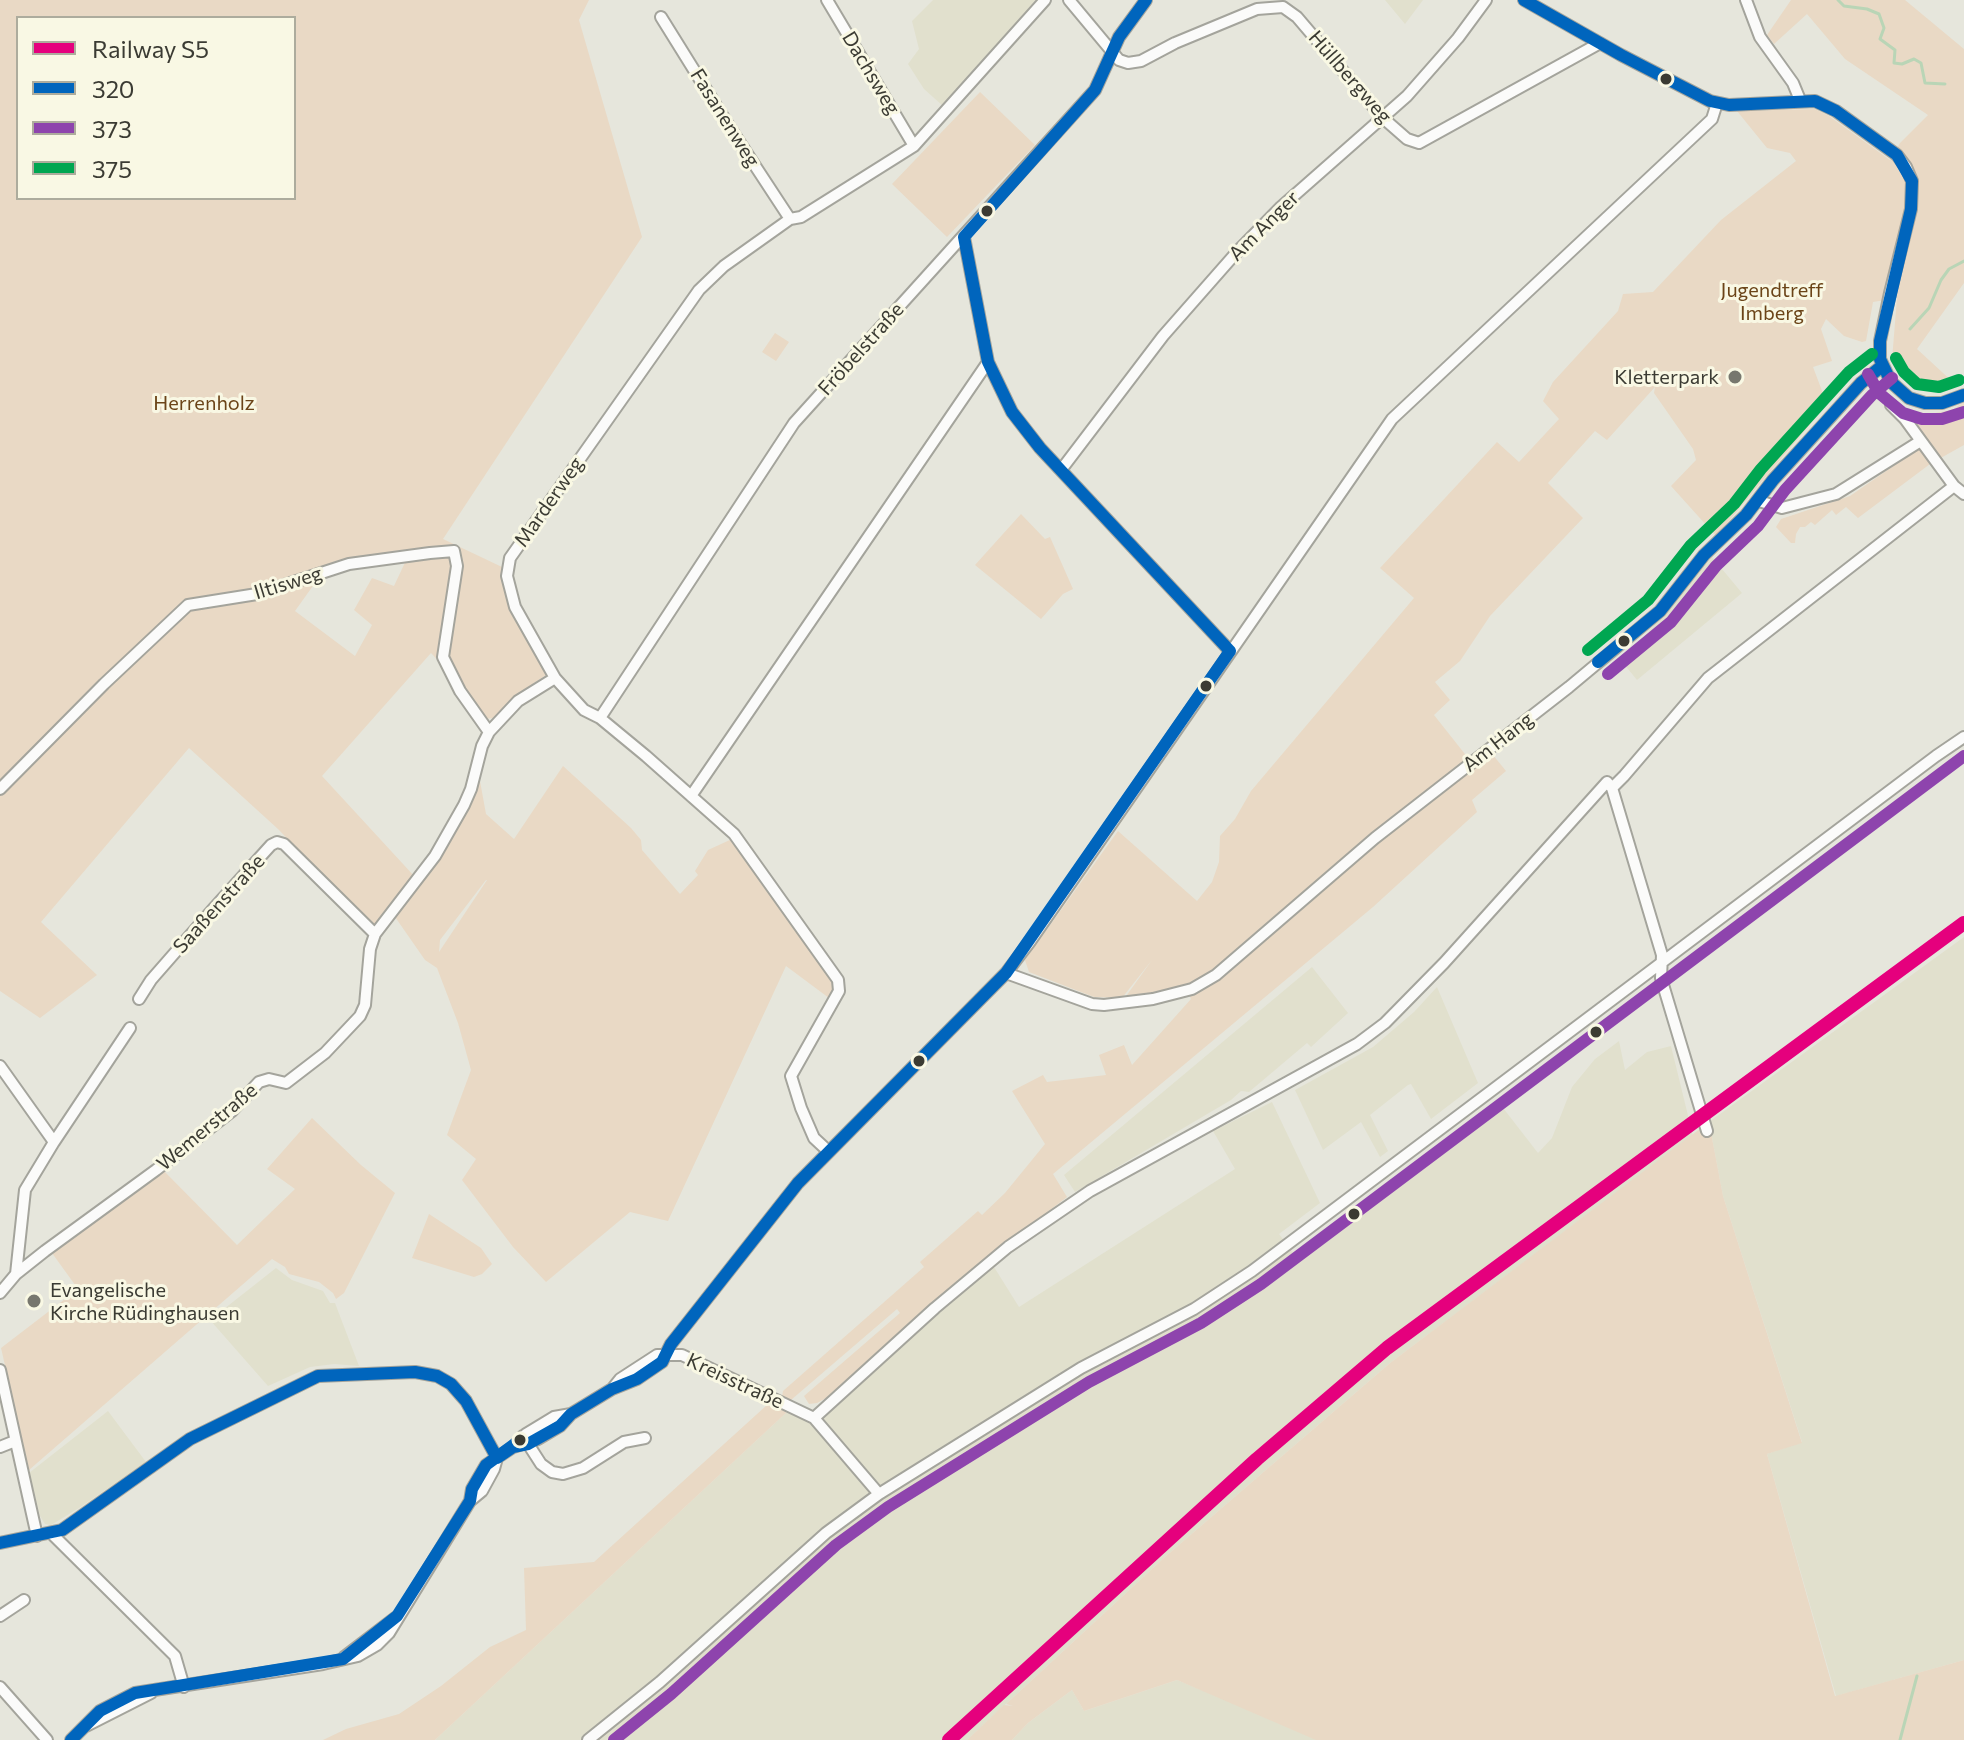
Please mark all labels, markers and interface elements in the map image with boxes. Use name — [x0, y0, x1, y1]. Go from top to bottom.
legend — [16, 16, 296, 200]
street label: Hüllbergweg — [1303, 26, 1397, 128]
street label: Dachsweg — [837, 27, 905, 119]
text: Railway S5 — [92, 34, 209, 63]
street label: Fasanenweg — [685, 64, 765, 172]
unlabelled marker — [1658, 71, 1674, 87]
text: 320 — [92, 74, 135, 103]
text: 373 — [92, 114, 132, 143]
text: 375 — [92, 154, 132, 183]
street label: Am Anger — [1224, 186, 1304, 266]
unlabelled marker — [979, 203, 995, 219]
park label: Jugendtreff Imberg — [1721, 278, 1823, 325]
street label: Fröbelstraße — [813, 298, 909, 400]
place label: Kletterpark — [1614, 365, 1719, 389]
marker: Kletterpark — [1726, 368, 1744, 386]
park label: Herrenholz — [153, 391, 255, 415]
street label: Marderweg — [509, 452, 589, 552]
street label: Iltisweg — [251, 561, 325, 605]
unlabelled marker — [1616, 633, 1632, 649]
unlabelled marker — [1198, 678, 1214, 694]
street label: Am Hang — [1458, 707, 1538, 777]
street label: Saaßenstraße — [168, 850, 270, 958]
unlabelled marker — [1588, 1024, 1604, 1040]
unlabelled marker — [911, 1053, 927, 1069]
street label: Wemerstraße — [152, 1078, 262, 1176]
unlabelled marker — [1346, 1206, 1362, 1222]
place label: Evangelische Kirche Rüdinghausen — [50, 1278, 240, 1325]
marker: Evangelische Kirche Rüdinghausen — [25, 1292, 43, 1310]
street label: Kreisstraße — [683, 1348, 787, 1414]
unlabelled marker — [512, 1432, 528, 1448]

